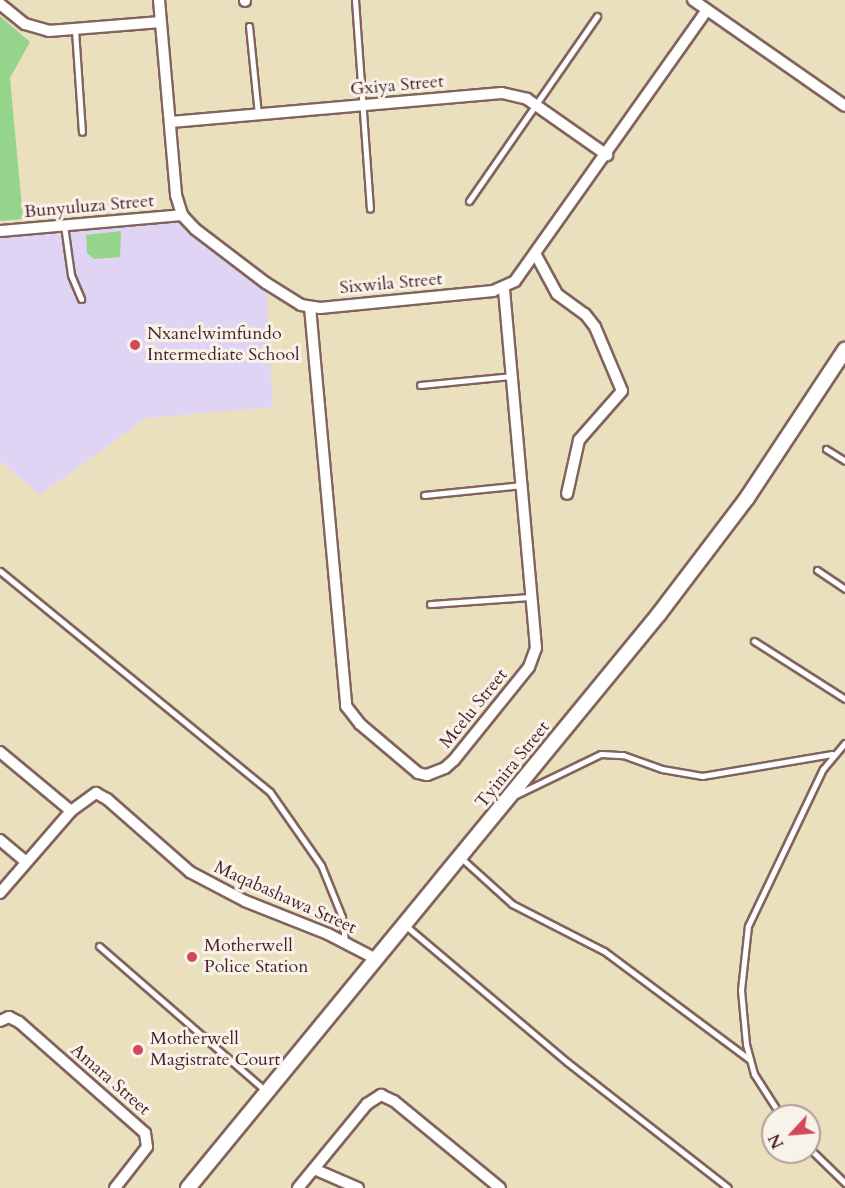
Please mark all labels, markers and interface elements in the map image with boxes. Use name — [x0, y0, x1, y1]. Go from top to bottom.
street label: Gxiya Street — [349, 71, 445, 101]
street label: Bunyuluza Street — [23, 191, 155, 223]
street label: Sixwila Street — [339, 269, 443, 299]
place label: Nxanelwimfundo Intermediate School — [147, 324, 299, 366]
marker: Nxanelwimfundo Intermediate School — [128, 338, 142, 352]
street label: Mcelu Street — [435, 665, 513, 753]
street label: Tyinira Street — [471, 717, 555, 813]
street label: Maqabashawa Street — [210, 857, 360, 939]
place label: Motherwell Police Station — [204, 936, 308, 978]
marker: Motherwell Police Station — [185, 950, 199, 964]
place label: Motherwell Magistrate Court — [150, 1029, 280, 1072]
street label: Amara Street — [66, 1040, 154, 1120]
marker: Motherwell Magistrate Court — [131, 1043, 145, 1057]
north arrow — [761, 1104, 821, 1164]
text: N — [764, 1130, 790, 1152]

